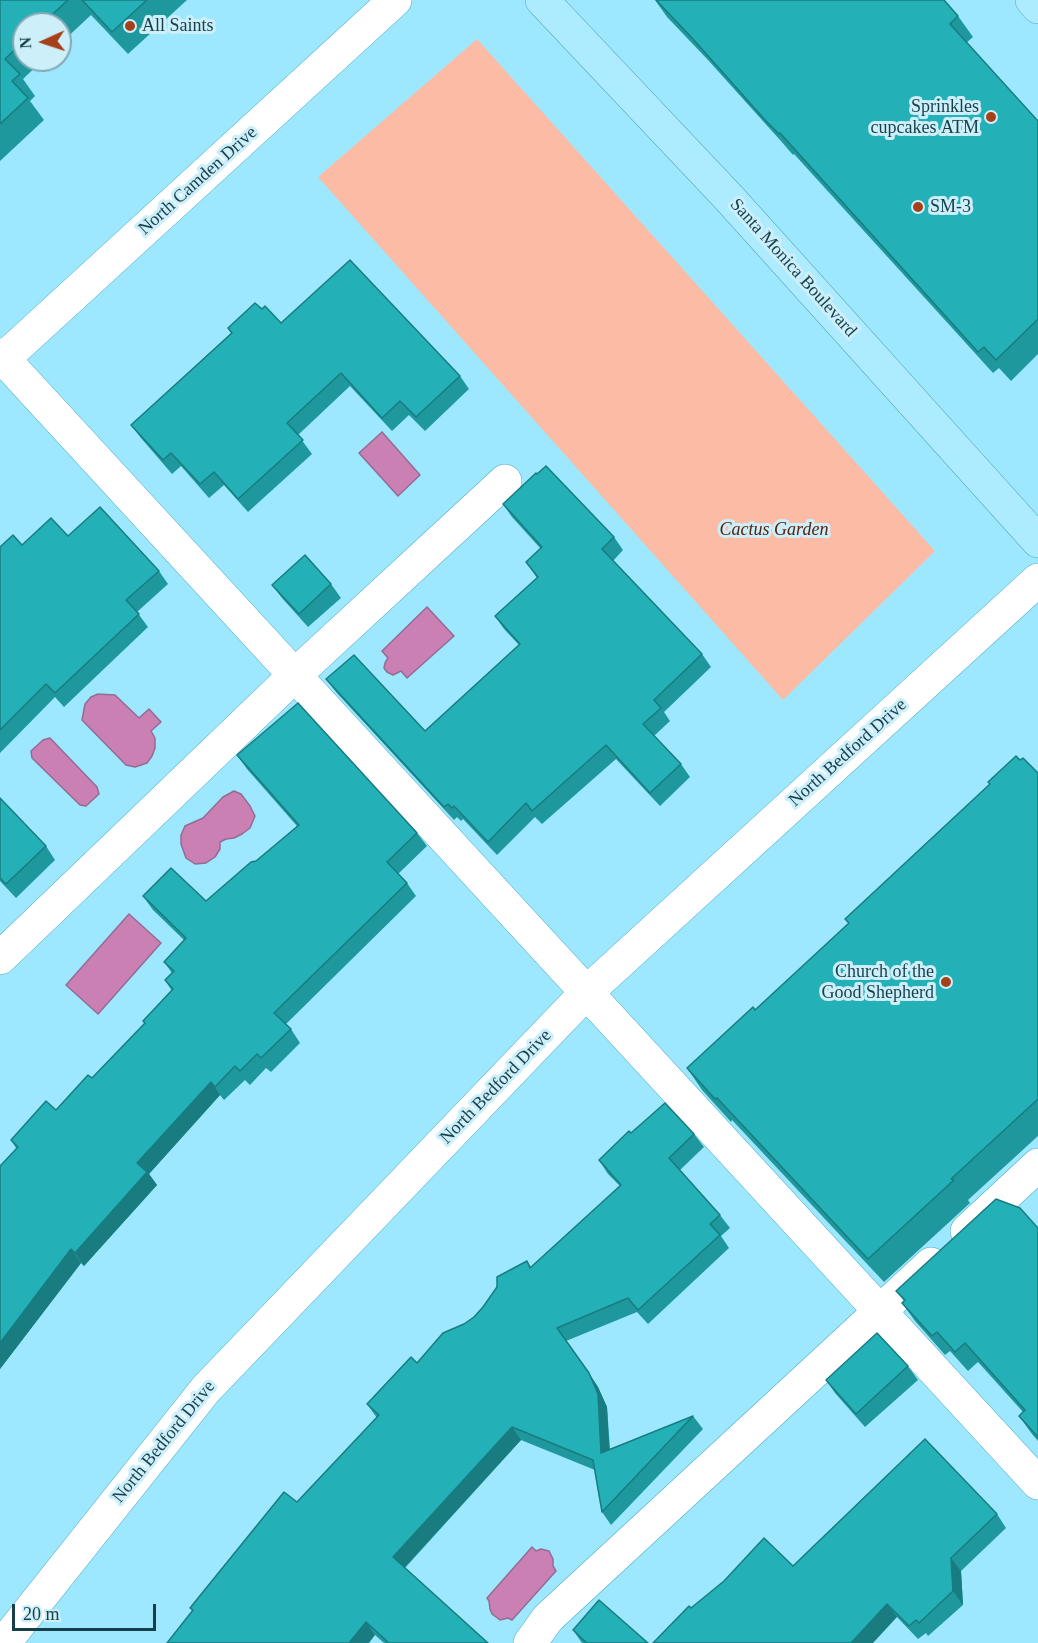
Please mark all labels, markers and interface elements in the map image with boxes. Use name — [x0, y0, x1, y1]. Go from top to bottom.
north arrow — [12, 12, 72, 72]
place label: All Saints — [142, 15, 214, 37]
marker: All Saints — [123, 19, 137, 33]
text: N — [17, 37, 34, 49]
place label: Sprinkles cupcakes ATM — [871, 96, 979, 138]
marker: Sprinkles cupcakes ATM — [984, 110, 998, 124]
street label: North Camden Drive — [134, 122, 262, 240]
street label: Santa Monica Boulevard — [725, 194, 861, 342]
place label: SM-3 — [930, 196, 971, 218]
marker: SM-3 — [911, 200, 925, 214]
park label: Cactus Garden — [720, 519, 828, 541]
street label: North Bedford Drive — [785, 694, 911, 812]
place label: Church of the Good Shepherd — [822, 961, 934, 1004]
marker: Church of the Good Shepherd — [939, 975, 953, 989]
street label: North Bedford Drive — [436, 1025, 556, 1149]
street label: North Bedford Drive — [108, 1377, 220, 1507]
scale bar — [15, 1592, 159, 1630]
text: 20 m — [23, 1604, 60, 1624]

